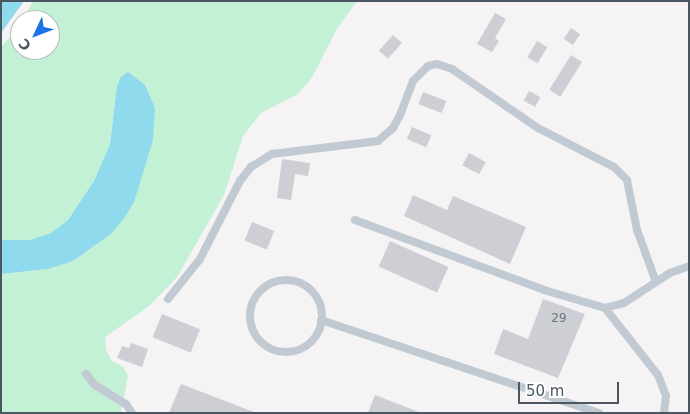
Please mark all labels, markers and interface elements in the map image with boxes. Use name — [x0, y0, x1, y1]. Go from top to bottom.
north arrow — [10, 10, 60, 60]
text: С — [15, 35, 34, 54]
house number: 29 — [551, 312, 567, 326]
scale bar — [520, 372, 621, 404]
text: 50 m — [526, 382, 564, 400]

